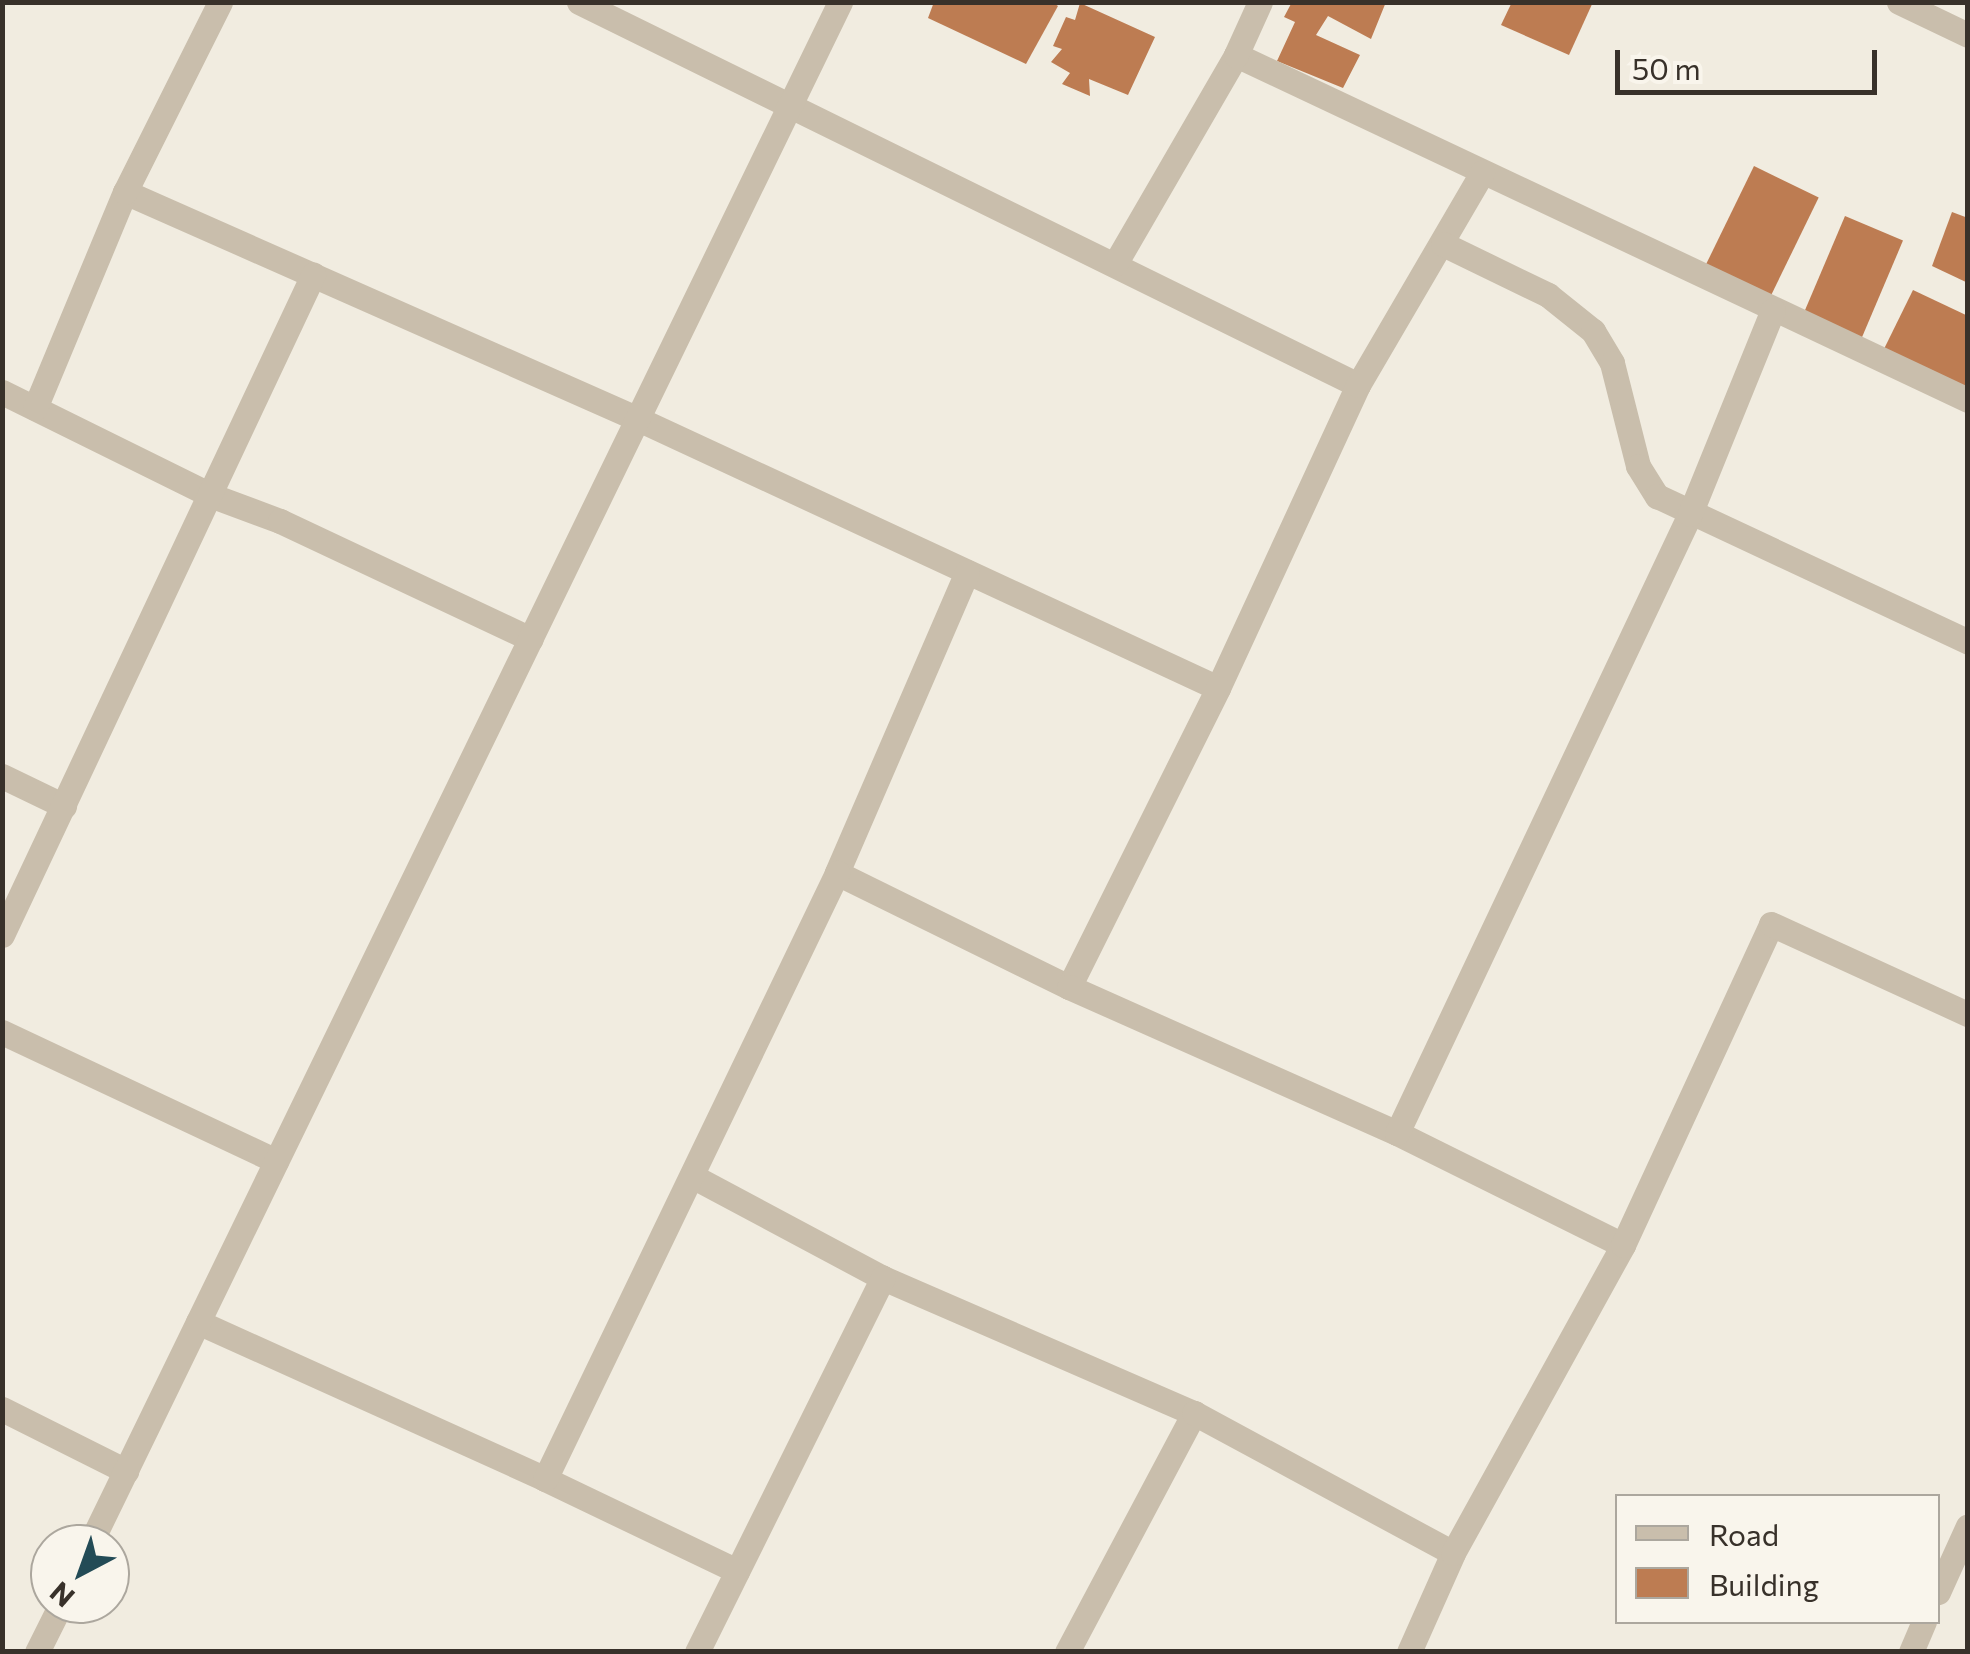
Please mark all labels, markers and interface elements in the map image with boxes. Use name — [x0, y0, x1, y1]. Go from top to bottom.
scale bar — [1620, 30, 1882, 92]
text: 50 m — [1632, 49, 1701, 86]
legend — [1615, 1494, 1940, 1624]
text: Road — [1709, 1515, 1779, 1552]
north arrow — [30, 1524, 130, 1624]
text: Building — [1709, 1565, 1819, 1602]
text: N — [43, 1575, 81, 1615]

